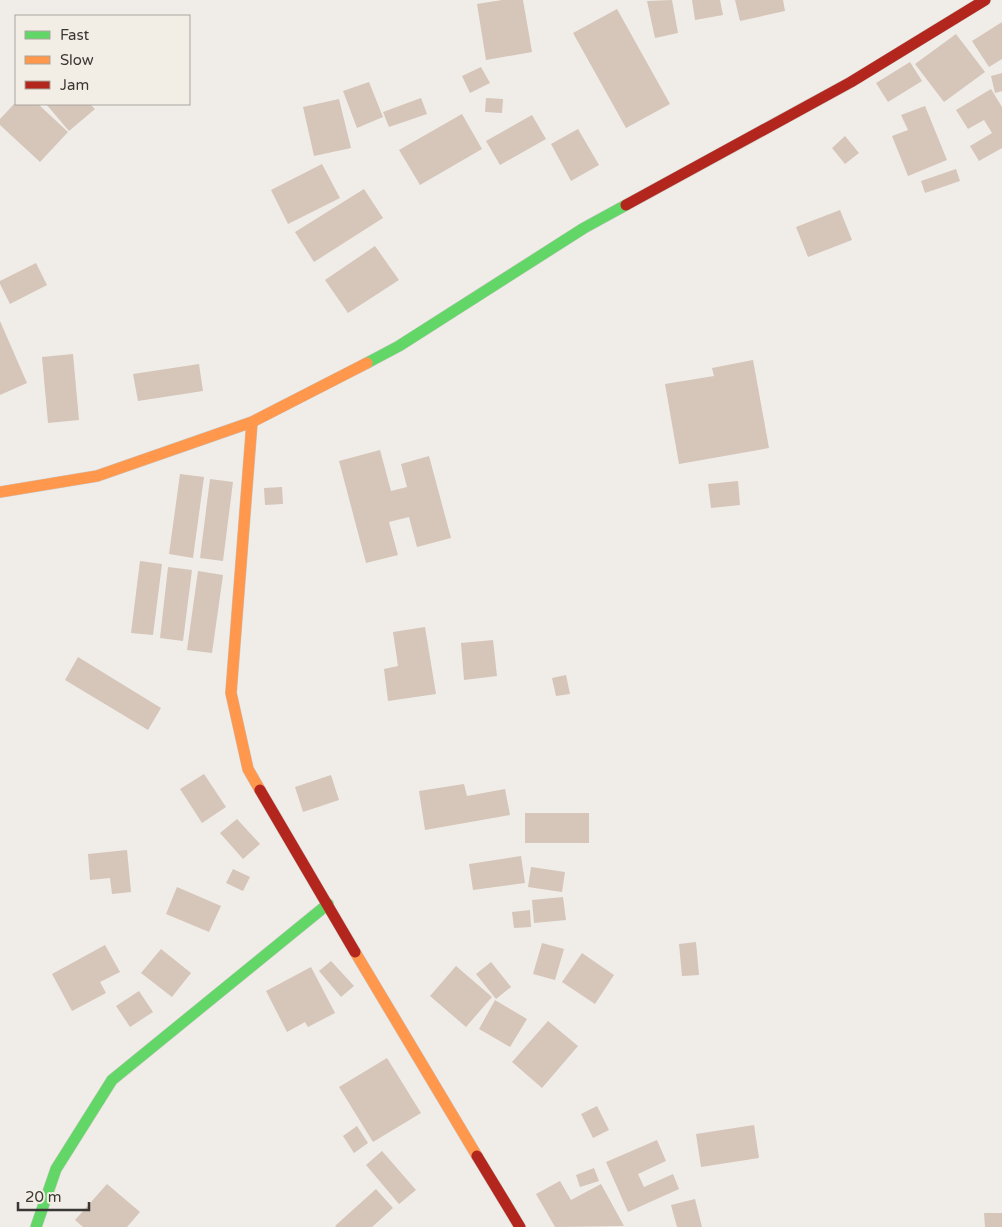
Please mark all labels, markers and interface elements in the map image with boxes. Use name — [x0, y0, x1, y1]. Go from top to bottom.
legend — [15, 15, 190, 105]
text: Fast — [60, 26, 90, 44]
text: Slow — [60, 51, 94, 69]
text: Jam — [60, 76, 89, 94]
scale bar — [18, 1180, 89, 1212]
text: 20 m — [25, 1188, 62, 1206]

